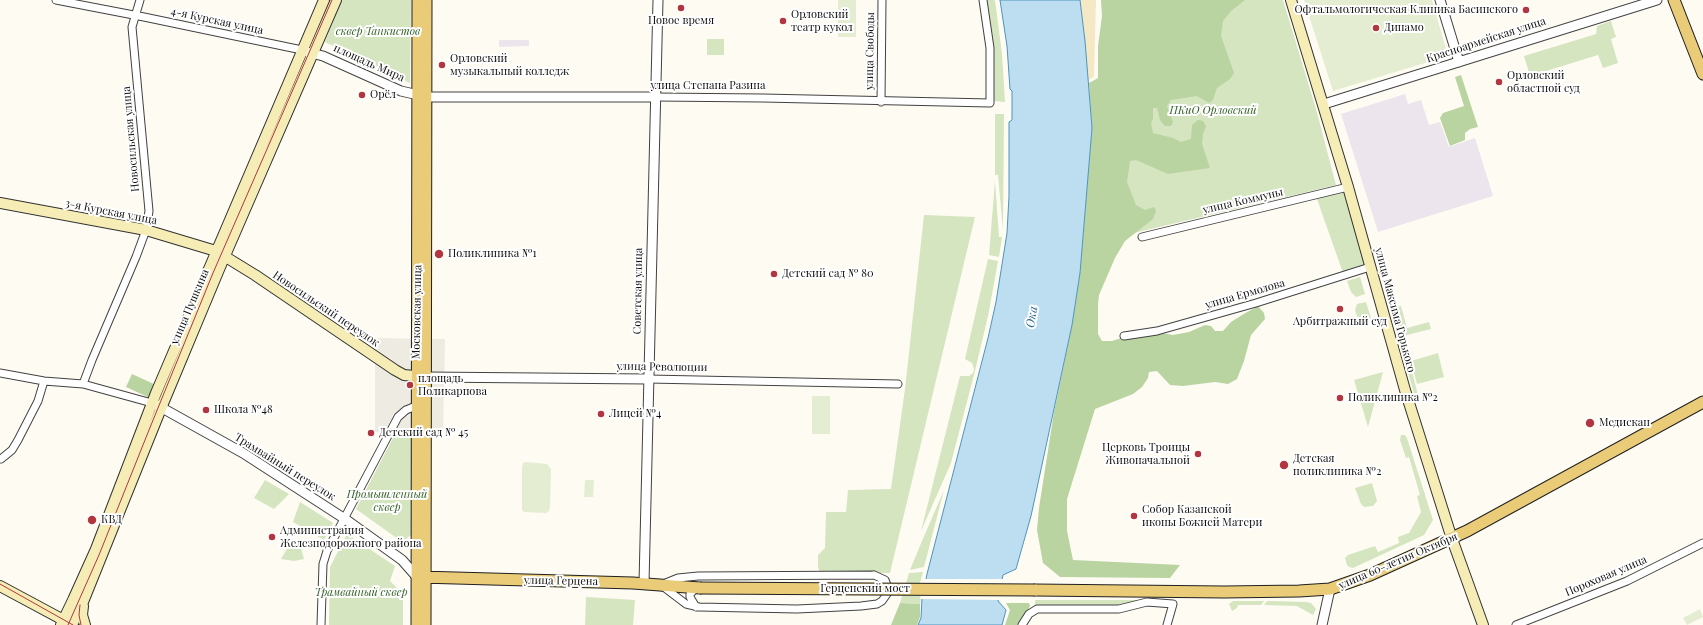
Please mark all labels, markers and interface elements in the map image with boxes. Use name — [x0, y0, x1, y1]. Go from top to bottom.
marker: Новое время — [676, 3, 686, 13]
place label: Офтальмологическая Клиника Басинского — [1294, 3, 1518, 17]
street label: 4-я Курская улица — [170, 5, 264, 37]
marker: Офтальмологическая Клиника Басинского — [1521, 5, 1531, 15]
place label: Орловский театр кукол — [791, 8, 853, 34]
street label: улица Свободы — [863, 12, 877, 90]
place label: Новое время — [648, 14, 714, 28]
street label: Красноармейская улица — [1425, 14, 1547, 66]
marker: Орловский театр кукол — [778, 16, 788, 26]
place label: Динамо — [1384, 21, 1424, 35]
marker: Динамо — [1371, 23, 1381, 33]
park label: сквер Танкистов — [336, 25, 420, 39]
street label: площадь Мира — [331, 41, 407, 85]
place label: Орловский музыкальный колледж — [450, 52, 569, 78]
marker: Орловский музыкальный колледж — [437, 60, 447, 70]
place label: Орловский областной суд — [1507, 69, 1580, 95]
marker: Орловский областной суд — [1494, 77, 1504, 87]
street label: улица Степана Разина — [651, 79, 765, 93]
street label: Новосильская улица — [120, 86, 142, 192]
place label: Орёл — [370, 88, 396, 102]
marker: Орёл — [357, 90, 367, 100]
park label: ПКиО Орловский — [1170, 104, 1256, 118]
street label: улица Коммуны — [1202, 185, 1284, 217]
street label: 3-я Курская улица — [64, 197, 158, 227]
street label: улица Максима Горького — [1372, 246, 1418, 374]
place label: Поликлиника №1 — [448, 247, 537, 261]
marker: Поликлиника №1 — [433, 248, 445, 260]
street label: Советская улица — [631, 248, 645, 334]
street label: Московская улица — [410, 265, 424, 359]
street label: улица Пушкина — [168, 267, 212, 347]
place label: Детский сад № 80 — [782, 267, 874, 281]
street label: Новосильский переулок — [270, 268, 382, 350]
marker: Детский сад № 80 — [769, 269, 779, 279]
street label: улица Ермолова — [1204, 276, 1286, 312]
marker: Арбитражный суд — [1335, 304, 1345, 314]
water label: Ока — [1023, 305, 1041, 329]
place label: Арбитражный суд — [1293, 315, 1387, 329]
street label: улица Революции — [616, 360, 708, 374]
place label: площадь Поликарпова — [418, 372, 487, 398]
marker: площадь Поликарпова — [405, 380, 415, 390]
place label: Поликлиника №2 — [1348, 391, 1438, 405]
marker: Поликлиника №2 — [1335, 393, 1345, 403]
place label: Школа №48 — [214, 403, 273, 417]
marker: Школа №48 — [201, 405, 211, 415]
place label: Лицей №4 — [609, 407, 661, 421]
marker: Лицей №4 — [596, 409, 606, 419]
place label: Медискан — [1599, 416, 1650, 430]
marker: Медискан — [1584, 417, 1596, 429]
place label: Детский сад № 45 — [379, 426, 468, 440]
marker: Детский сад № 45 — [366, 428, 376, 438]
street label: Трамвайный переулок — [232, 431, 338, 503]
place label: Церковь Троицы Живоначальной — [1102, 441, 1190, 467]
marker: Церковь Троицы Живоначальной — [1193, 449, 1203, 459]
place label: Детская поликлиника №2 — [1293, 452, 1381, 478]
marker: Детская поликлиника №2 — [1278, 459, 1290, 471]
park label: Промышленный сквер — [347, 488, 427, 514]
place label: Собор Казанской иконы Божией Матери — [1142, 503, 1262, 529]
marker: Собор Казанской иконы Божией Матери — [1129, 511, 1139, 521]
place label: КВД — [101, 513, 122, 527]
marker: КВД — [86, 514, 98, 526]
place label: Администрация Железнодорожного района — [280, 524, 422, 550]
street label: улица 60-летия Октября — [1337, 530, 1459, 592]
marker: Администрация Железнодорожного района — [267, 532, 277, 542]
street label: Пороховая улица — [1563, 553, 1649, 599]
street label: улица Герцена — [524, 574, 598, 588]
street label: Герценский мост — [820, 582, 910, 596]
park label: Трамвайный сквер — [315, 586, 407, 600]

